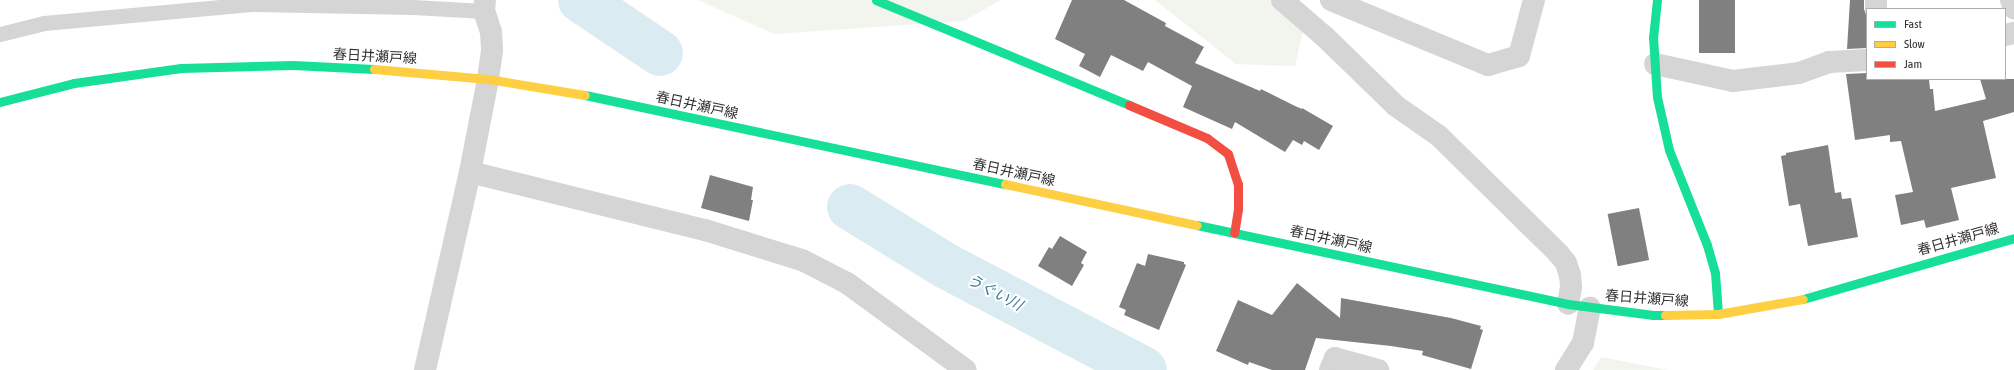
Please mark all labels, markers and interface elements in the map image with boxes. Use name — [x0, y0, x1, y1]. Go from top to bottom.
legend — [1866, 8, 2006, 80]
text: Fast — [1904, 17, 1922, 31]
text: Slow — [1904, 37, 1925, 51]
street label: 春日井瀬戸線 — [333, 45, 417, 67]
text: Jam — [1904, 57, 1922, 71]
street label: 春日井瀬戸線 — [654, 88, 740, 122]
street label: 春日井瀬戸線 — [971, 155, 1057, 189]
street label: 春日井瀬戸線 — [1915, 219, 2001, 259]
street label: 春日井瀬戸線 — [1288, 222, 1374, 256]
water label: うぐい川 — [964, 270, 1026, 314]
street label: 春日井瀬戸線 — [1605, 287, 1689, 309]

